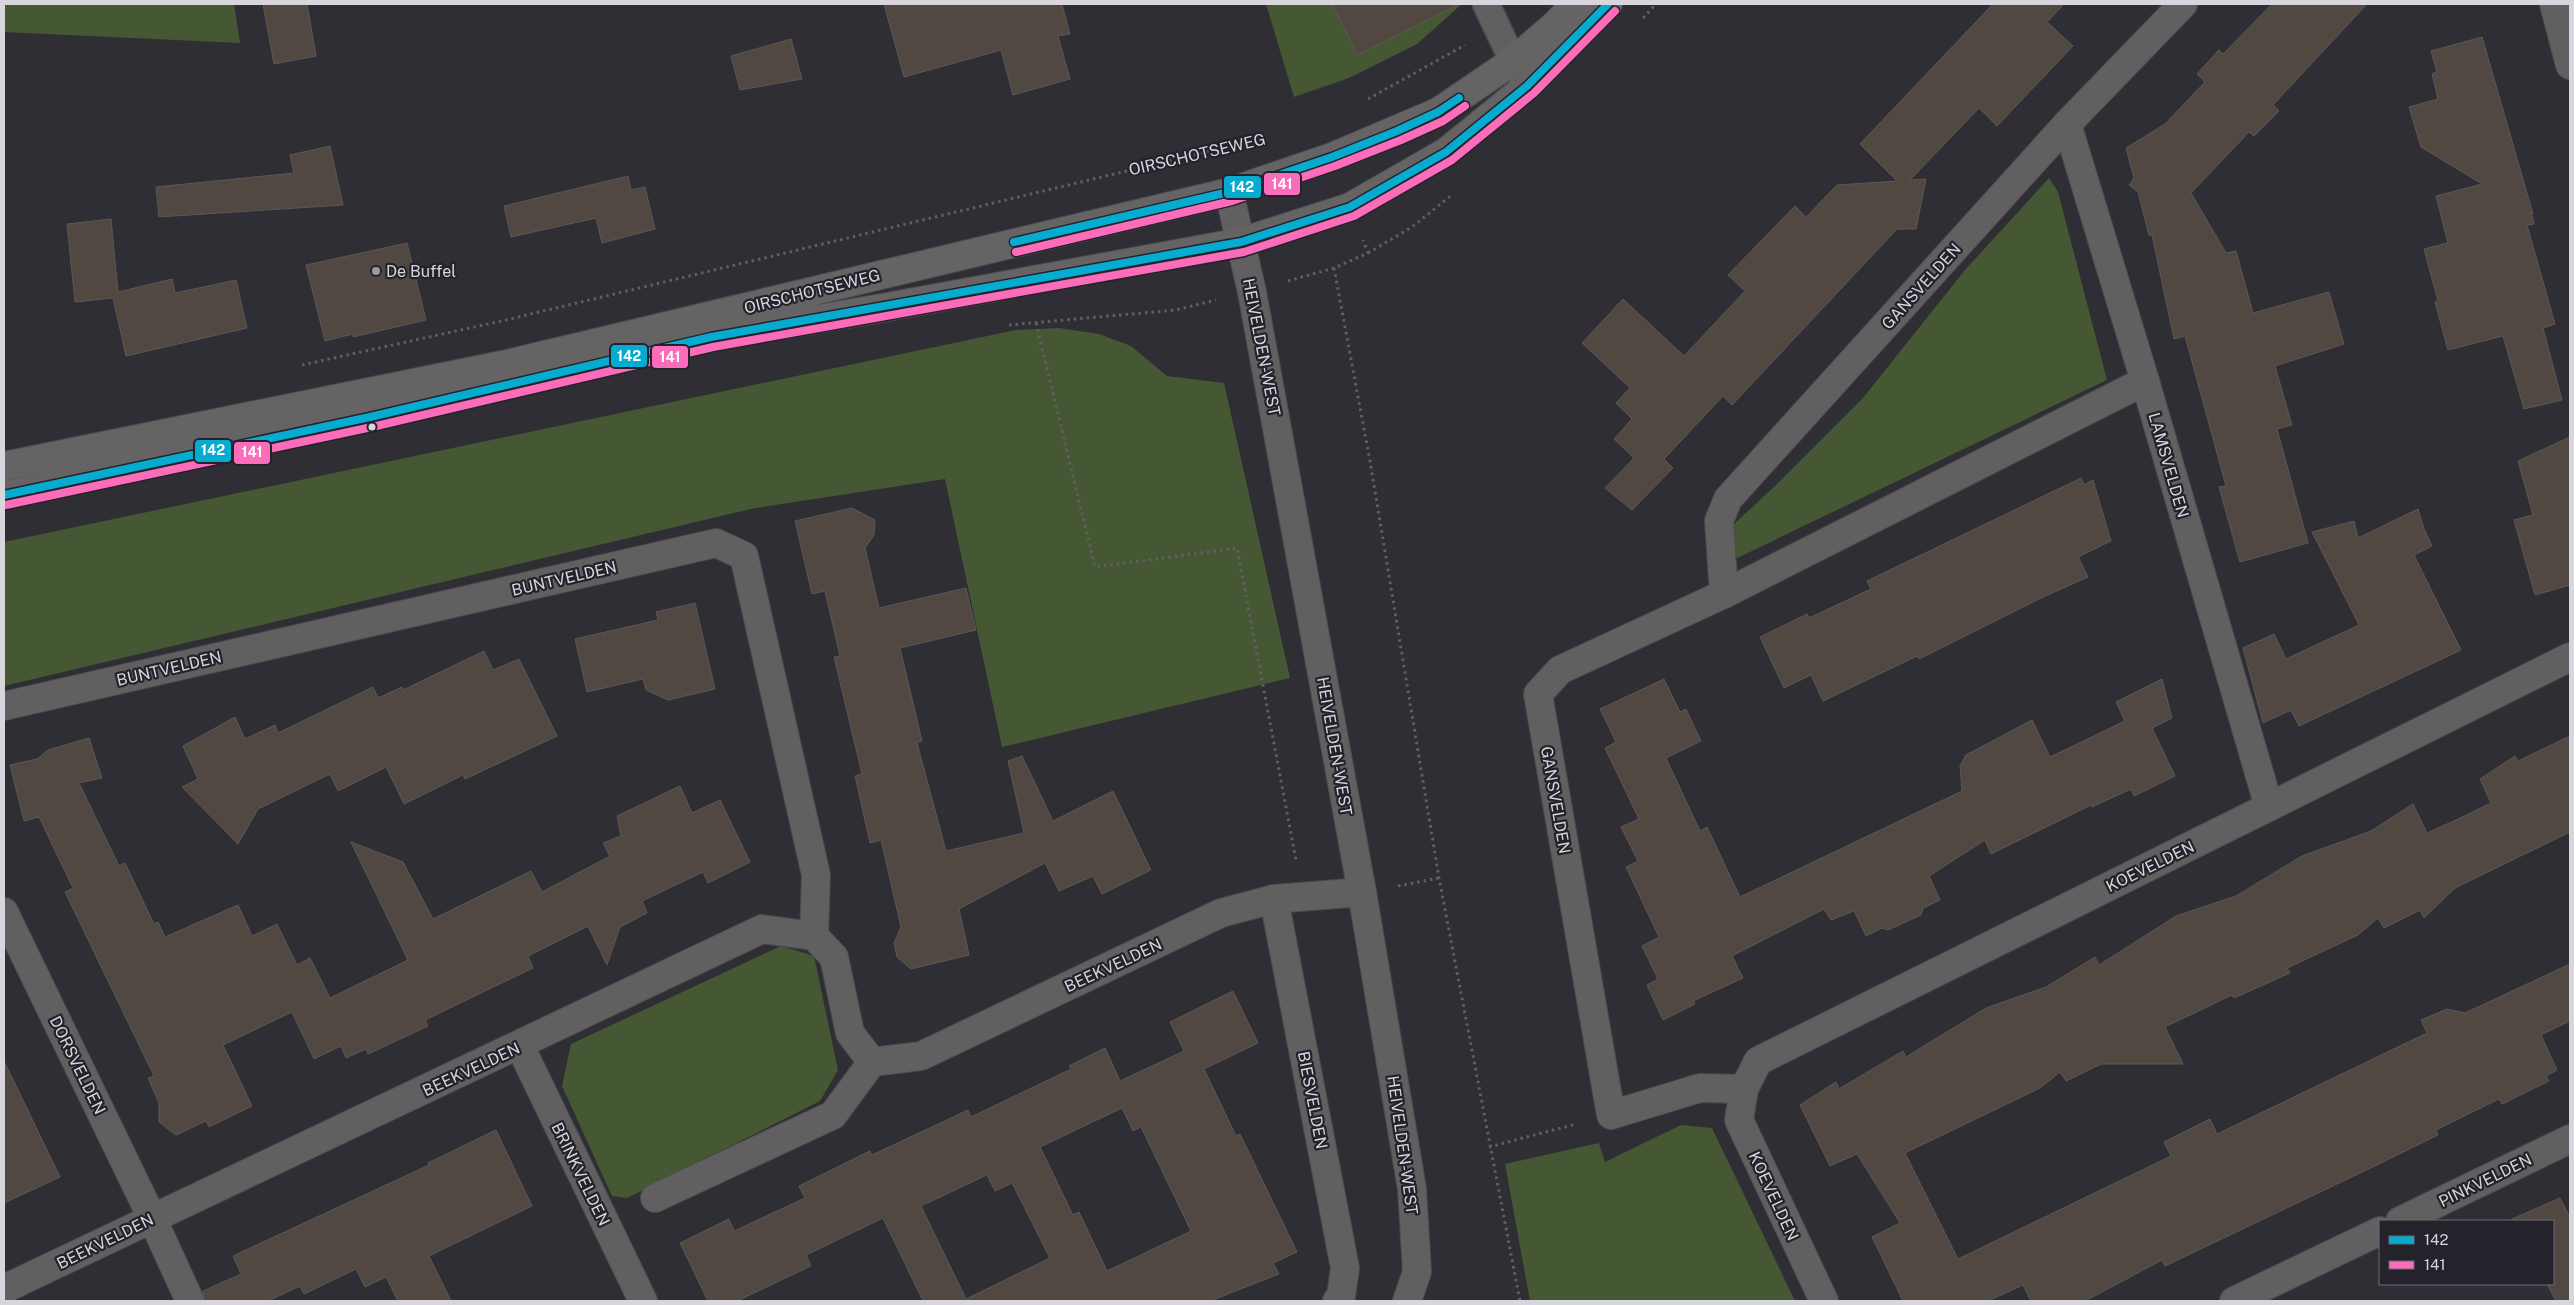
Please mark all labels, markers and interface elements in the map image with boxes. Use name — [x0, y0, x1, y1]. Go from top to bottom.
street label: OIRSCHOTSEWEG — [1127, 130, 1267, 179]
line badge: 141 — [1263, 172, 1301, 196]
line badge: 142 — [1223, 175, 1262, 199]
text: 141 — [1271, 176, 1293, 192]
text: 142 — [1230, 179, 1254, 195]
street label: GANSVELDEN — [1878, 240, 1965, 333]
place label: De Buffel — [386, 262, 456, 281]
marker: De Buffel — [370, 265, 382, 277]
street label: OIRSCHOTSEWEG — [742, 265, 882, 318]
street label: HEIVELDEN-WEST — [1239, 277, 1284, 418]
line badge: 142 — [610, 344, 648, 368]
line badge: 141 — [651, 345, 689, 369]
text: 142 — [617, 348, 641, 364]
text: 141 — [659, 349, 681, 365]
street label: LAMSVELDEN — [2144, 410, 2193, 520]
unlabelled marker — [367, 422, 377, 432]
line badge: 142 — [194, 439, 232, 463]
line badge: 141 — [233, 441, 271, 465]
text: 142 — [201, 442, 225, 458]
text: 141 — [241, 444, 263, 460]
street label: BUNTVELDEN — [510, 557, 619, 600]
street label: BUNTVELDEN — [115, 647, 224, 690]
street label: HEIVELDEN-WEST — [1313, 675, 1356, 817]
street label: GANSVELDEN — [1537, 745, 1574, 855]
street label: KOEVELDEN — [2103, 837, 2197, 896]
street label: BEEKVELDEN — [1062, 935, 1165, 996]
street label: DORSVELDEN — [46, 1013, 110, 1117]
street label: BEEKVELDEN — [420, 1039, 523, 1100]
street label: BIESVELDEN — [1294, 1050, 1331, 1150]
street label: HEIVELDEN-WEST — [1383, 1074, 1422, 1216]
street label: BRINKVELDEN — [547, 1119, 614, 1229]
street label: KOEVELDEN — [1745, 1149, 1802, 1244]
street label: PINKVELDEN — [2436, 1150, 2535, 1211]
street label: BEEKVELDEN — [54, 1210, 157, 1273]
legend — [2379, 1220, 2554, 1285]
text: 142 — [2424, 1231, 2449, 1248]
text: 141 — [2424, 1256, 2446, 1273]

